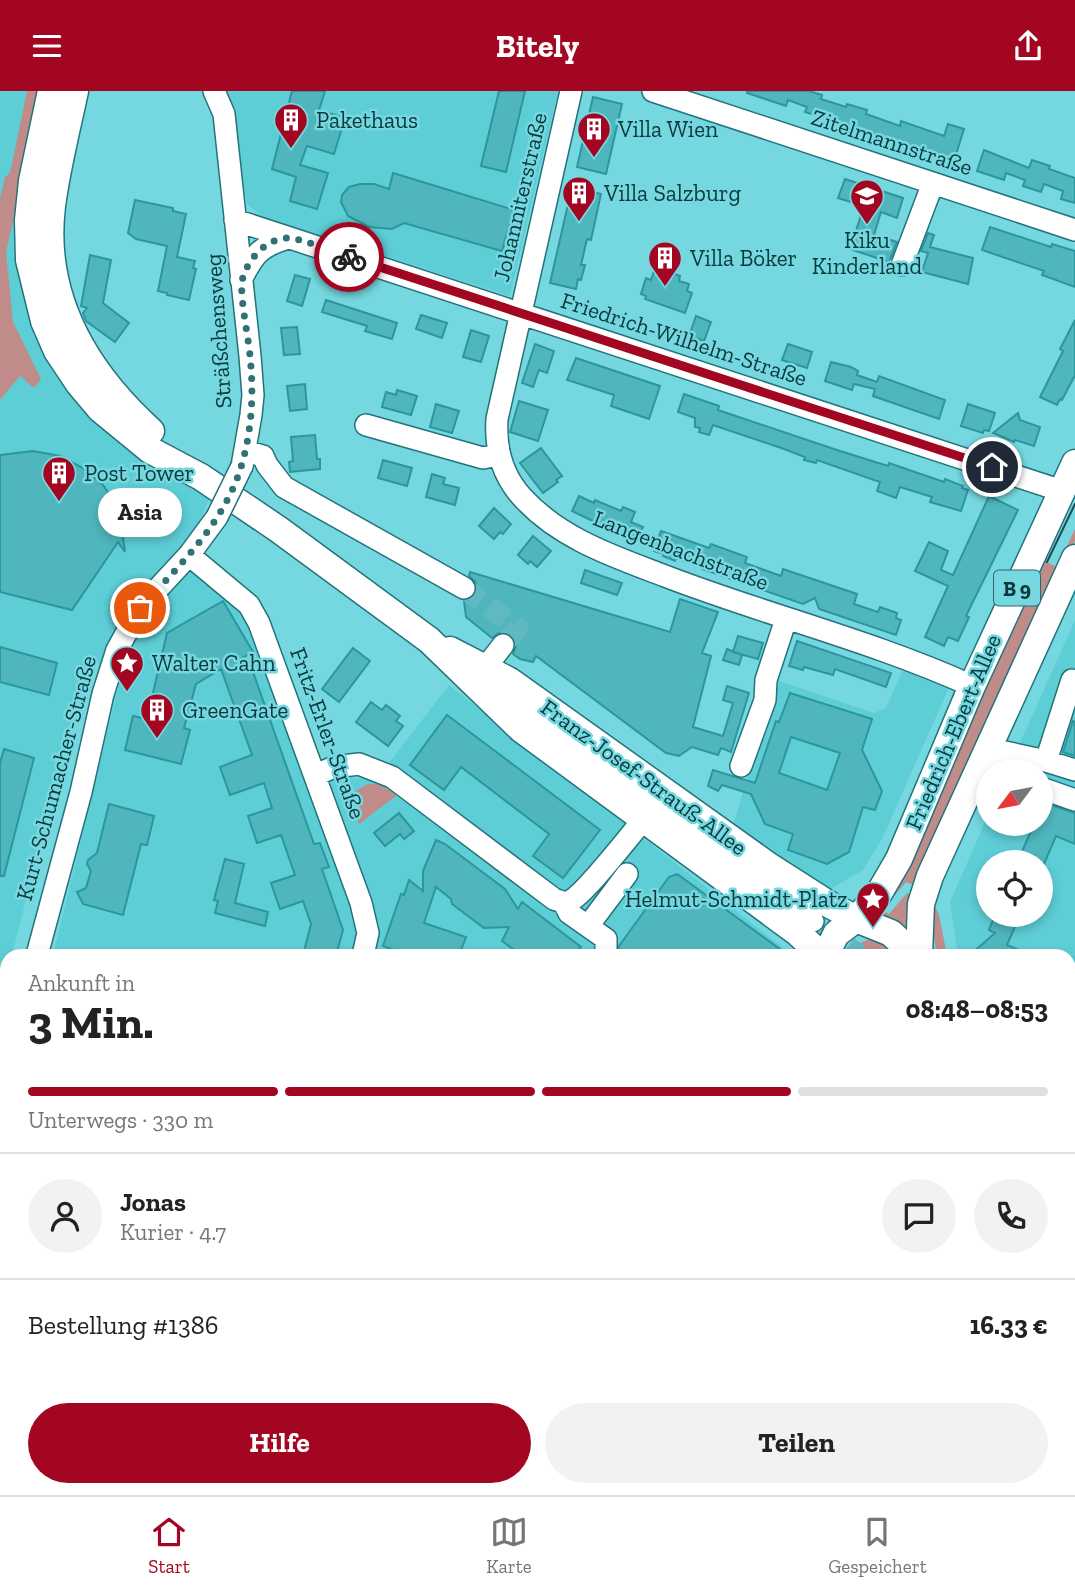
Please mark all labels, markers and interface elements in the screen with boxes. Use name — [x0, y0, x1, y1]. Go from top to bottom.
icon: menu — [28, 27, 66, 65]
text: Bitely — [496, 27, 579, 65]
icon: share — [1009, 27, 1047, 65]
building icon: Pakethaus — [272, 101, 310, 150]
street label: Zitelmannstraße — [808, 103, 976, 181]
place label: Pakethaus — [316, 106, 418, 134]
street label: Johanniterstraße — [487, 110, 553, 284]
building icon: Villa Wien — [575, 110, 613, 159]
place label: Villa Wien — [617, 115, 718, 143]
building icon: Villa Salzburg — [560, 174, 598, 223]
school or university icon: Kiku Kinderland — [848, 177, 886, 226]
place label: Villa Salzburg — [603, 179, 741, 207]
courier — [314, 222, 384, 292]
place label: Kiku Kinderland — [812, 226, 923, 280]
icon: bike — [330, 238, 368, 276]
building icon: Villa Böker — [646, 239, 684, 288]
place label: Villa Böker — [689, 244, 797, 272]
street label: Sträßchensweg — [199, 252, 237, 409]
street label: Friedrich-Wilhelm-Straße — [557, 286, 811, 392]
pin — [962, 437, 1022, 497]
icon: home — [973, 448, 1011, 486]
building icon: Post Tower — [40, 454, 78, 503]
place label: Post Tower — [84, 459, 194, 487]
callout: Asia — [98, 489, 182, 538]
text: Asia — [118, 498, 162, 526]
street label: Langenbachstraße — [589, 504, 773, 596]
road number: B 9 — [994, 571, 1040, 605]
pin — [110, 578, 170, 638]
icon: bag — [121, 589, 159, 627]
street label: Friedrich-Ebert-Allee — [899, 630, 1007, 834]
street label: Fritz-Erler-Straße — [284, 643, 372, 823]
place icon: Walter Cahn — [108, 644, 146, 693]
place label: Walter Cahn — [152, 649, 276, 677]
street label: Kurt-Schumacher-Straße — [10, 652, 102, 904]
building icon: GreenGate — [138, 691, 176, 740]
street label: Franz-Josef-Strauß-Allee — [536, 693, 752, 861]
place label: GreenGate — [182, 696, 288, 724]
north arrow — [976, 759, 1054, 837]
map controls — [976, 759, 1053, 927]
button: locate — [976, 850, 1053, 927]
place icon: Helmut-Schmidt-Platz — [854, 880, 892, 929]
place label: Helmut-Schmidt-Platz — [625, 885, 848, 913]
text: Ankunft in — [28, 969, 135, 997]
text: 08:48–08:53 — [906, 993, 1048, 1025]
text: 3 Min. — [28, 995, 154, 1050]
text: Unterwegs · 330 m — [28, 1106, 213, 1134]
button: person — [28, 1179, 102, 1253]
button: chat — [882, 1179, 956, 1253]
button: phone — [974, 1179, 1048, 1253]
text: Jonas — [120, 1186, 186, 1218]
text: Kurier · 4.7 — [120, 1218, 226, 1246]
text: Bestellung #1386 — [28, 1309, 219, 1341]
text: 16.33 € — [970, 1309, 1048, 1341]
button: Hilfe — [28, 1403, 531, 1483]
button: Teilen — [545, 1403, 1048, 1483]
tab: Start — [148, 1513, 190, 1578]
tab: Karte — [486, 1513, 532, 1578]
tab: Gespeichert — [828, 1513, 927, 1578]

